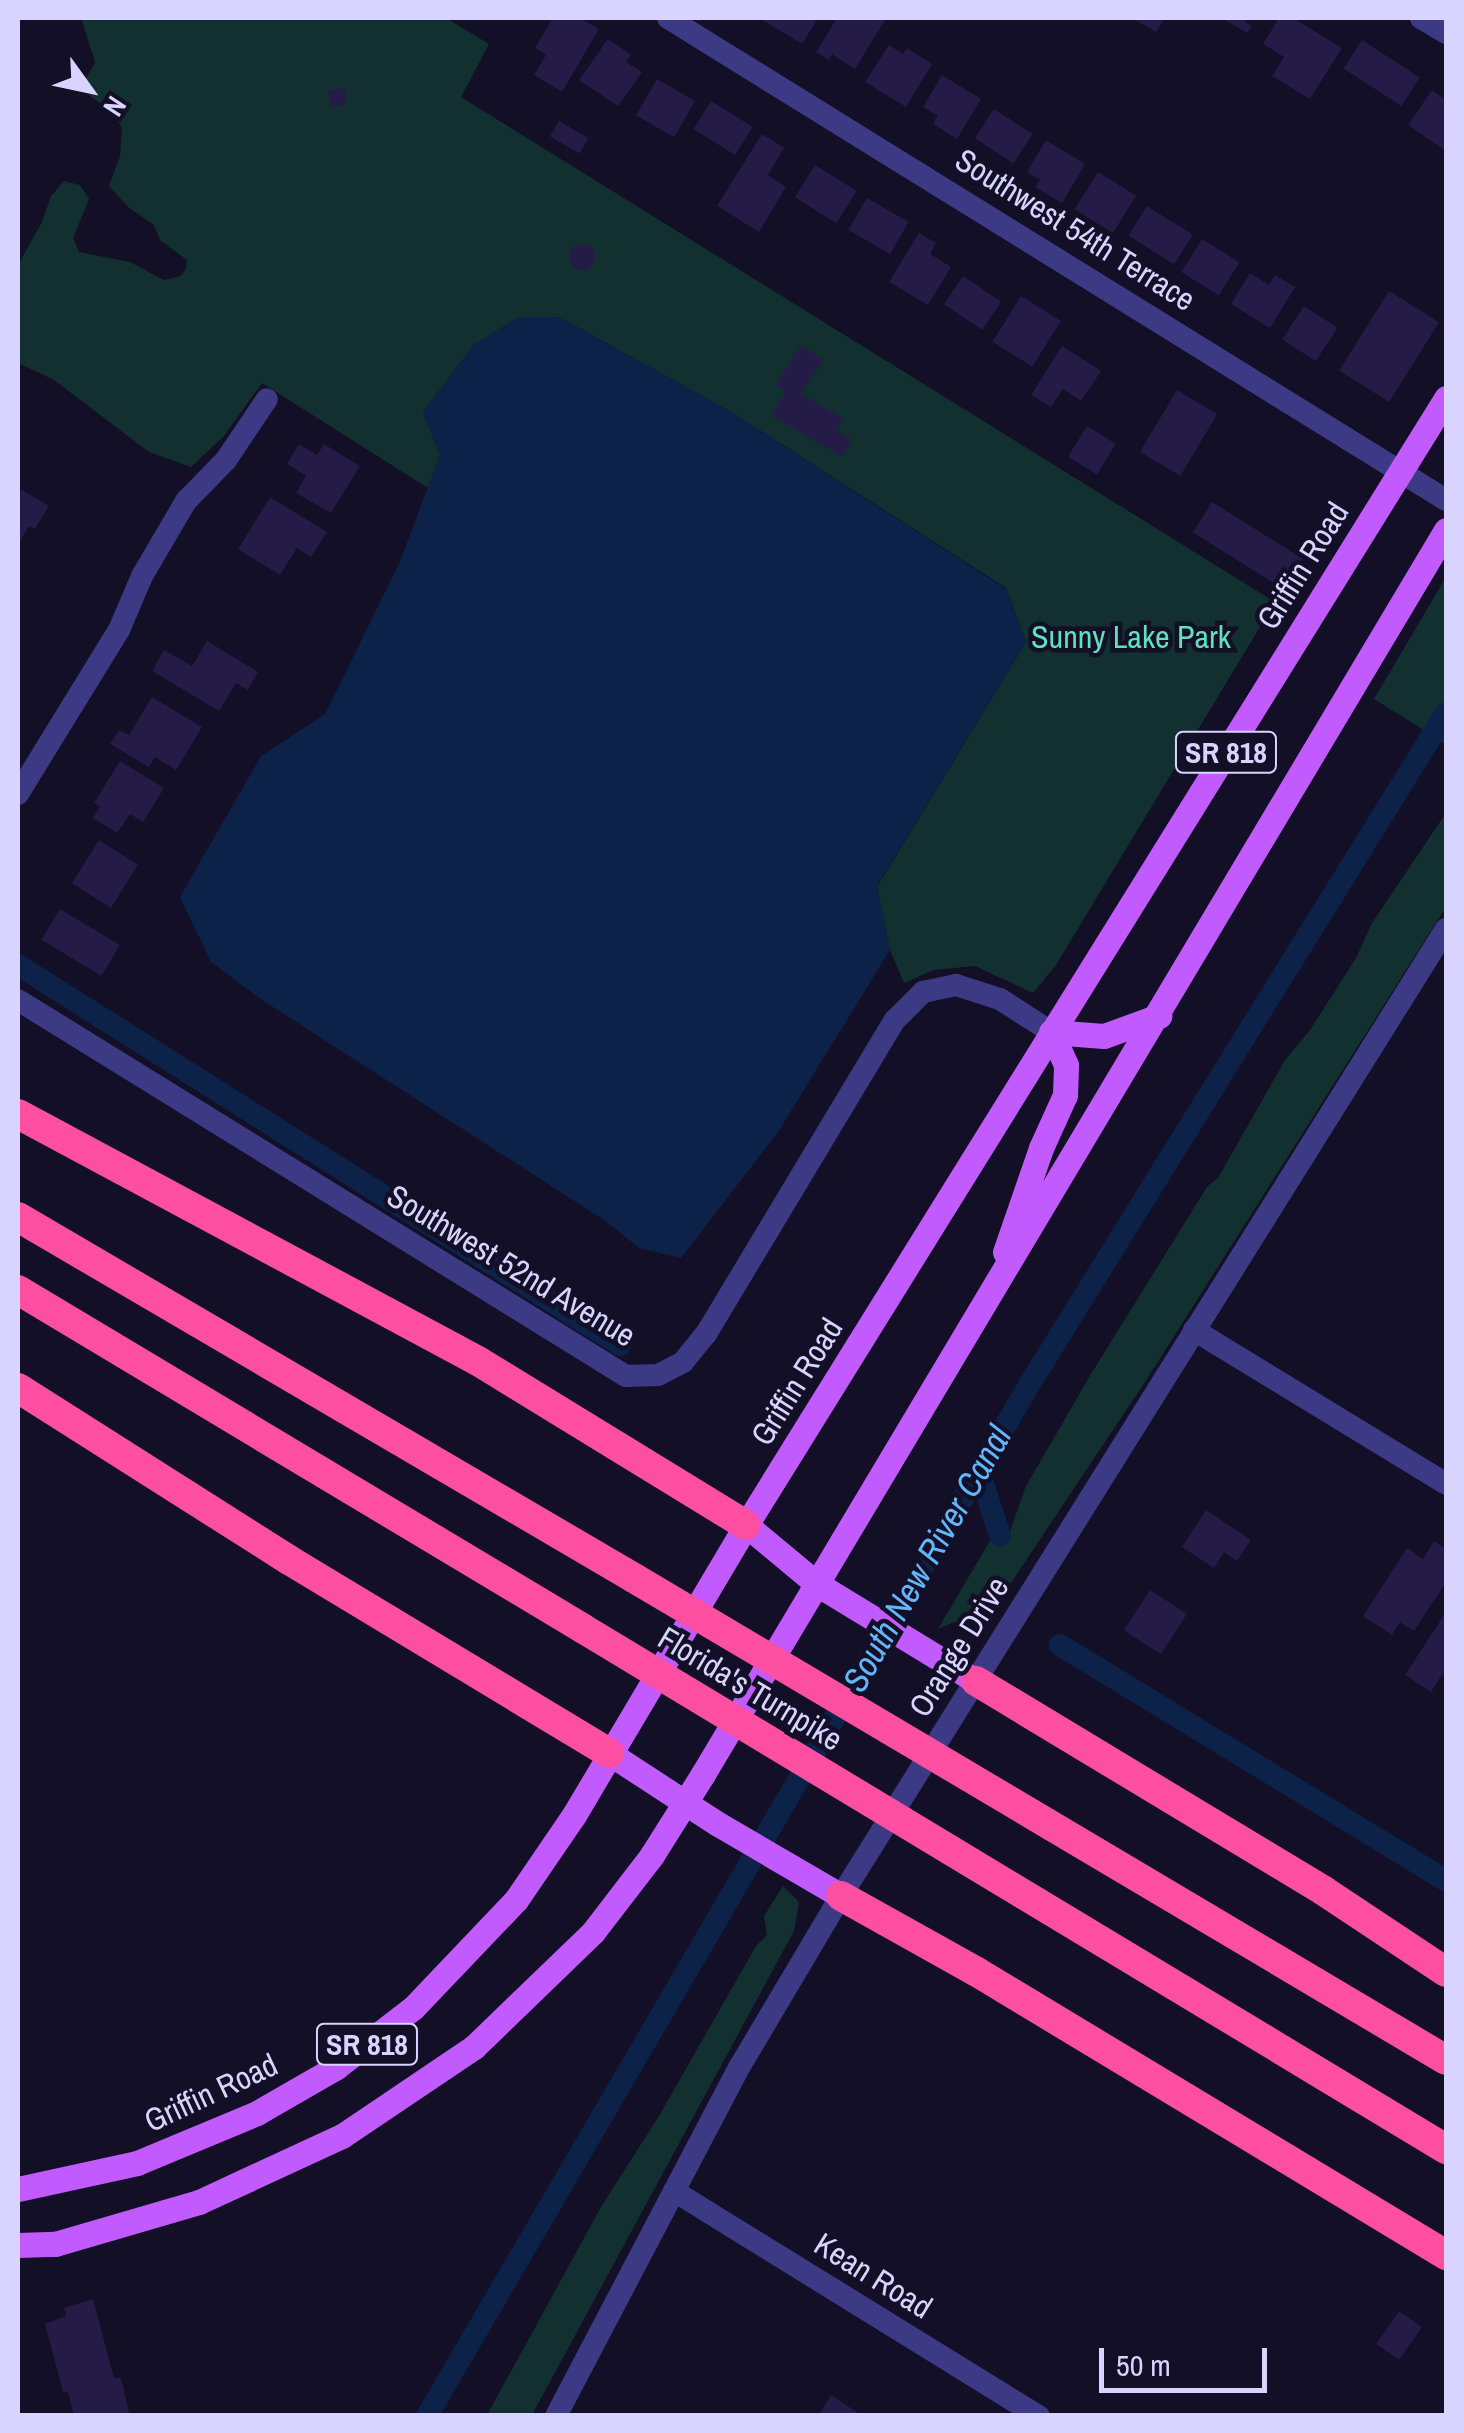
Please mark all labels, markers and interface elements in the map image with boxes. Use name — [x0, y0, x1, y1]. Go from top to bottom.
north arrow — [40, 40, 140, 140]
text: N — [95, 89, 136, 124]
street label: Southwest 54th Terrace — [948, 141, 1202, 319]
street label: Griffin Road — [1249, 495, 1357, 637]
park label: Sunny Lake Park — [1031, 618, 1231, 656]
road number: SR 818 — [1174, 727, 1278, 777]
street label: Southwest 52nd Avenue — [379, 1176, 643, 1356]
street label: Griffin Road — [743, 1311, 851, 1453]
water label: South New River Canal — [834, 1419, 1020, 1699]
street label: Orange Drive — [901, 1570, 1017, 1724]
street label: Florida's Turnpike — [651, 1619, 849, 1759]
road number: SR 818 — [314, 2019, 420, 2069]
street label: Griffin Road — [138, 2045, 284, 2141]
street label: Kean Road — [807, 2225, 939, 2327]
scale bar — [1104, 2328, 1272, 2390]
text: 50 m — [1116, 2345, 1171, 2385]

